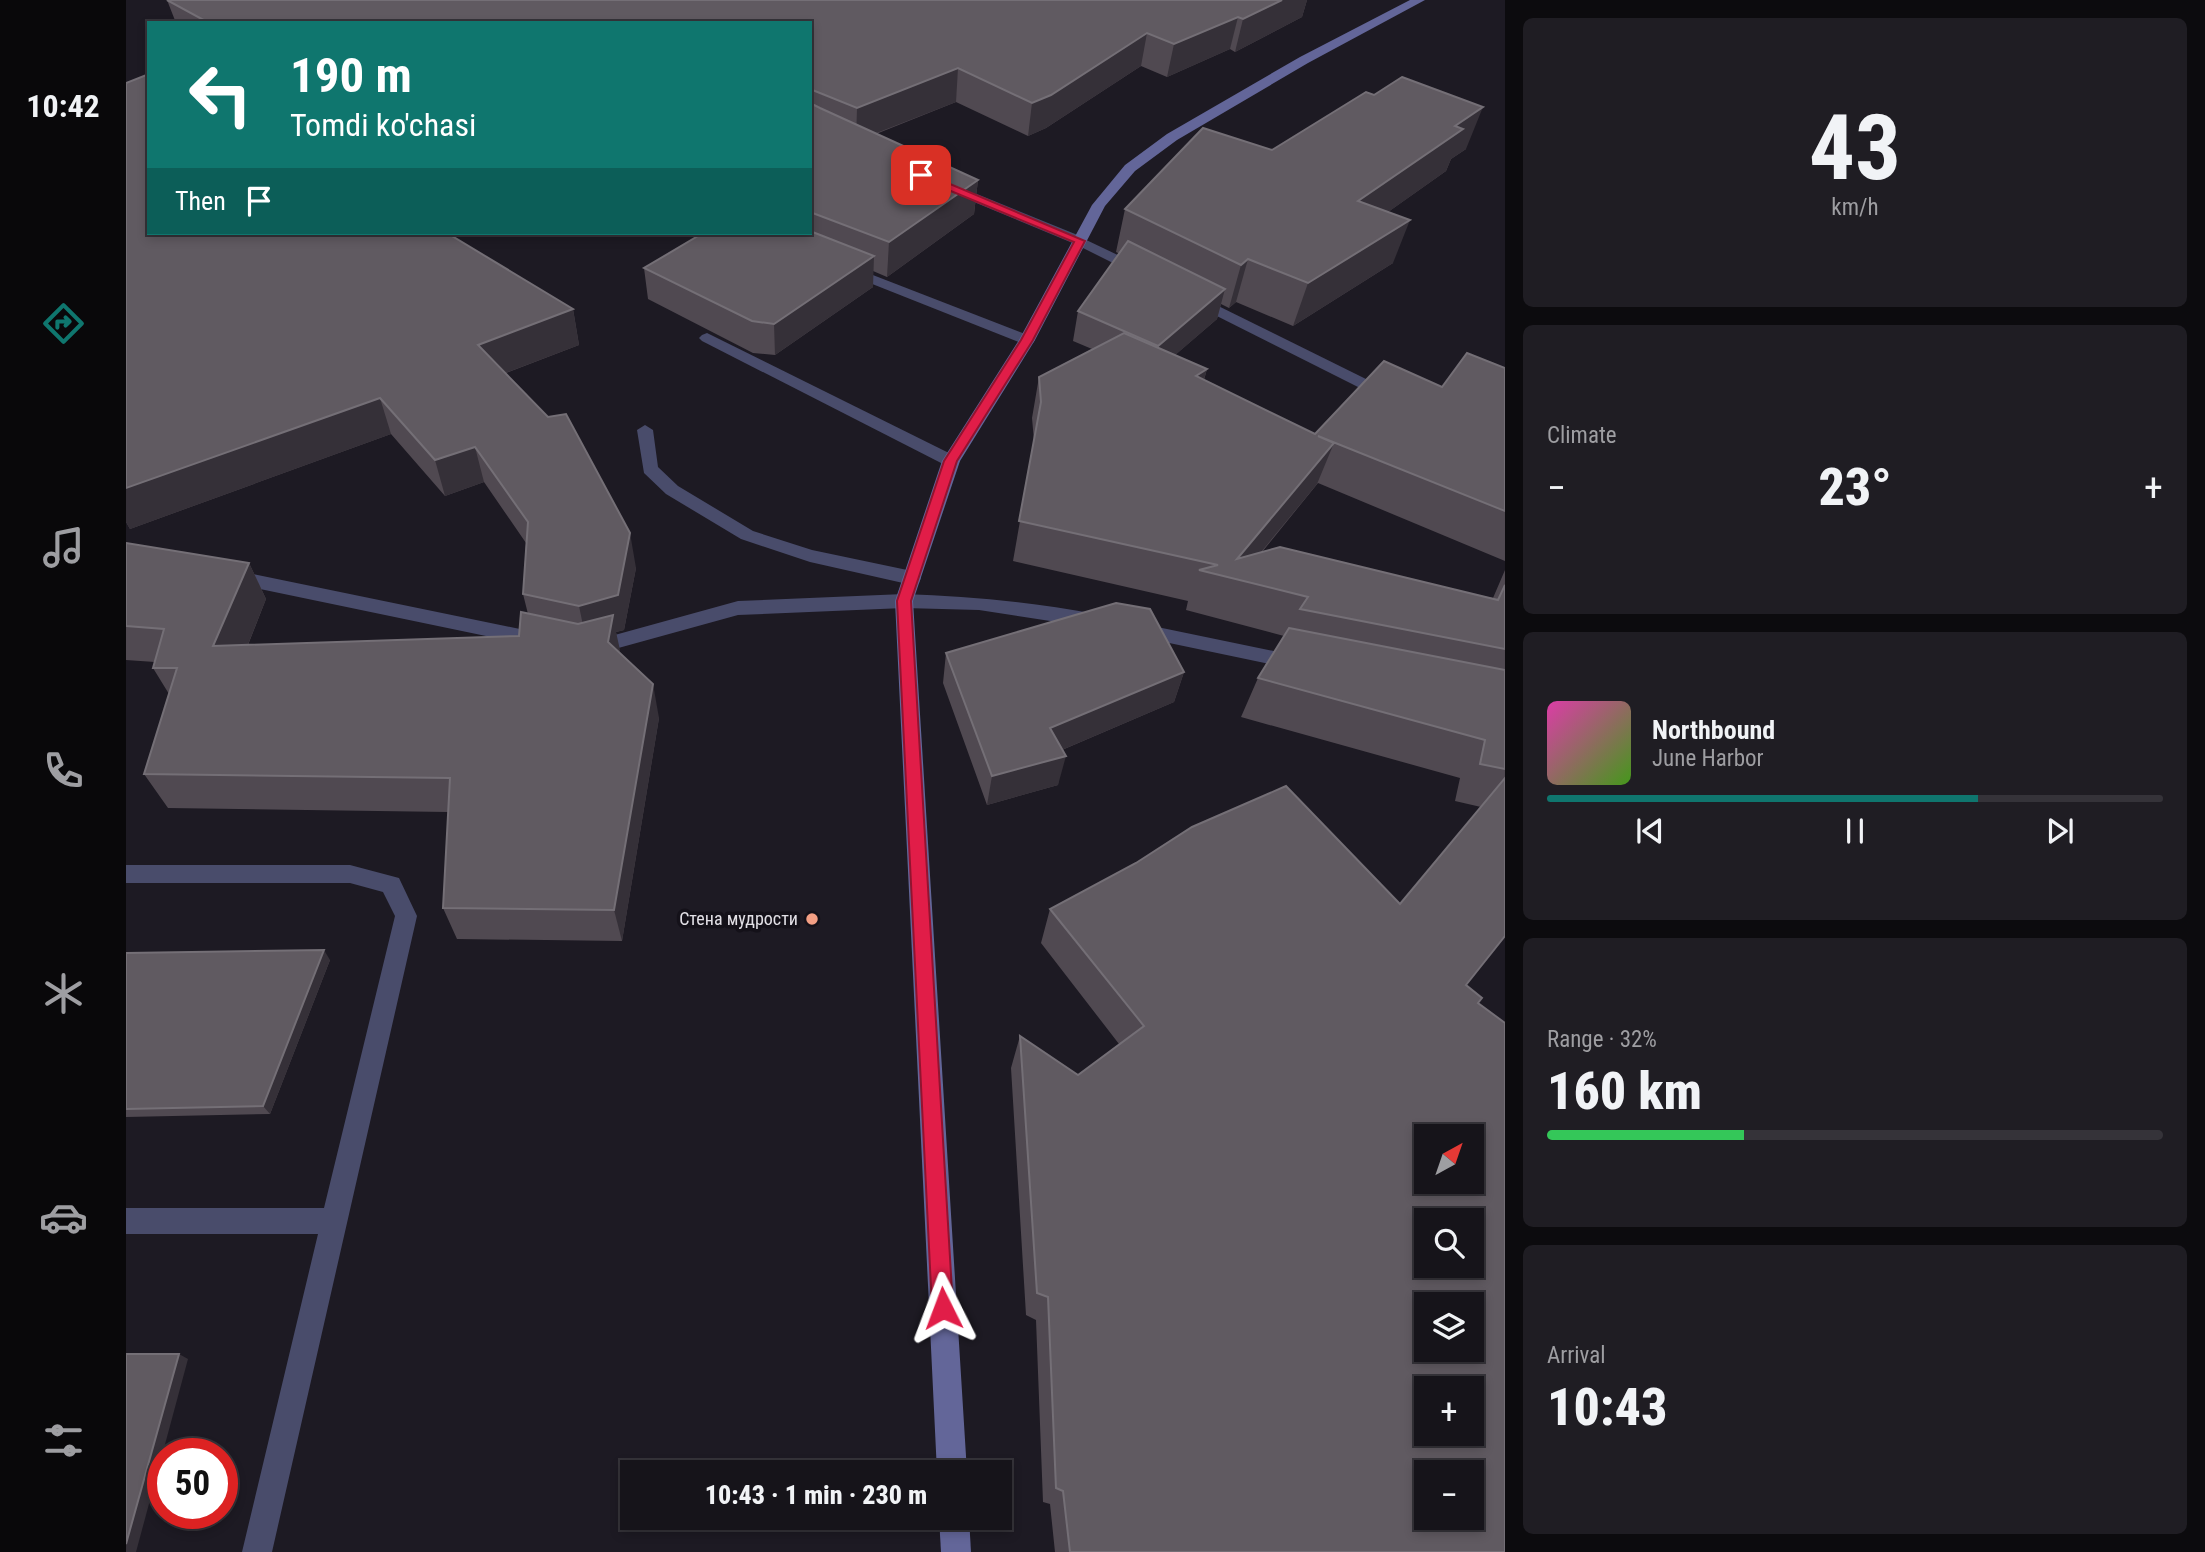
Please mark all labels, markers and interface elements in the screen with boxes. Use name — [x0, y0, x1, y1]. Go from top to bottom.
text: 190 m — [290, 47, 412, 104]
icon: left — [175, 49, 266, 140]
text: 10:42 — [26, 87, 100, 125]
text: 43 — [1809, 95, 1901, 201]
text: Tomdi ko'chasi — [290, 106, 476, 144]
pin — [891, 145, 951, 205]
icon: arrive — [902, 156, 940, 194]
icon: arrive — [240, 182, 278, 220]
text: Then — [175, 186, 226, 216]
text: km/h — [1831, 194, 1879, 221]
icon: directions — [39, 299, 88, 348]
text: Climate — [1547, 422, 1617, 449]
text: 23° — [1818, 457, 1892, 518]
text: − — [1547, 466, 1566, 510]
text: + — [2144, 466, 2163, 510]
icon: music — [39, 523, 88, 572]
text: Northbound — [1652, 715, 1775, 745]
text: June Harbor — [1652, 745, 1764, 772]
icon: phone — [39, 746, 88, 795]
icon: previous — [1631, 812, 1669, 850]
icon: pause — [1836, 812, 1874, 850]
icon: next — [2041, 812, 2079, 850]
place label: Стена мудрости — [679, 908, 798, 929]
marker: Стена мудрости — [804, 911, 820, 927]
icon: climate — [39, 969, 88, 1018]
text: Range · 32% — [1547, 1026, 1657, 1053]
text: 160 km — [1547, 1061, 1702, 1122]
north arrow — [1414, 1124, 1484, 1194]
map controls — [1414, 1124, 1484, 1530]
icon: car — [39, 1193, 88, 1242]
button: search — [1414, 1208, 1484, 1278]
position arrow — [906, 1271, 980, 1345]
button: layers — [1414, 1292, 1484, 1362]
text: Arrival — [1547, 1342, 1606, 1369]
button: + — [1414, 1376, 1484, 1446]
text: 10:43 — [1547, 1377, 1667, 1438]
icon: filters — [39, 1416, 88, 1465]
speed limit sign: 50 — [147, 1438, 238, 1529]
button: − — [1414, 1460, 1484, 1530]
text: 10:43 · 1 min · 230 m — [705, 1480, 927, 1510]

